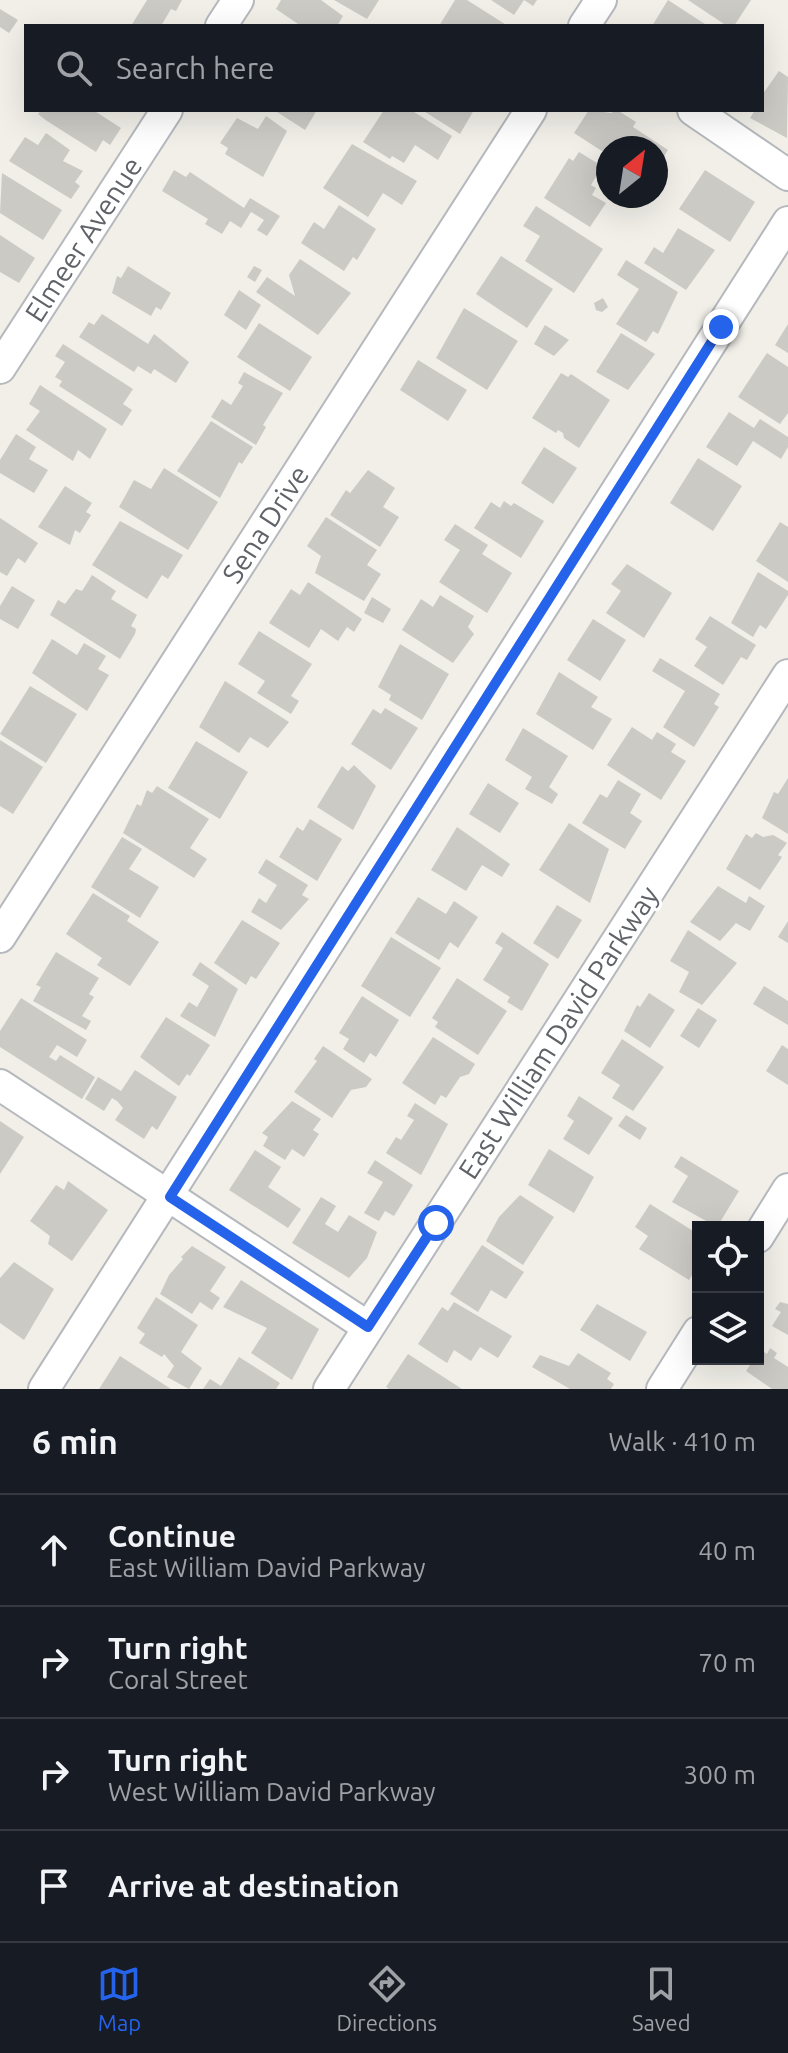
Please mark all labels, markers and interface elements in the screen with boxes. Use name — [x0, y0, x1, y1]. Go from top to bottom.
search box — [24, 24, 764, 112]
icon: search — [52, 46, 96, 90]
text: Search here — [116, 51, 275, 85]
north arrow — [596, 136, 668, 208]
street label: Elmeer Avenue — [18, 151, 148, 327]
route end — [703, 309, 739, 345]
street label: Sena Drive — [216, 460, 314, 588]
street label: East William David Parkway — [452, 880, 664, 1184]
route start — [418, 1205, 454, 1241]
map controls — [692, 1221, 764, 1365]
button: locate — [692, 1221, 764, 1293]
button: layers — [692, 1293, 764, 1365]
text: 6 min — [32, 1422, 118, 1460]
text: Walk · 410 m — [608, 1427, 756, 1456]
text: Continue — [108, 1519, 236, 1553]
icon: ahead — [32, 1528, 76, 1572]
text: 40 m — [698, 1536, 756, 1565]
text: East William David Parkway — [108, 1553, 426, 1582]
text: Turn right — [108, 1631, 248, 1665]
icon: right — [32, 1640, 76, 1684]
text: 70 m — [698, 1648, 756, 1677]
text: Coral Street — [108, 1665, 248, 1694]
text: Turn right — [108, 1743, 248, 1777]
icon: right — [32, 1752, 76, 1796]
text: 300 m — [684, 1760, 756, 1789]
text: West William David Parkway — [108, 1777, 436, 1806]
icon: arrive — [32, 1864, 76, 1908]
text: Arrive at destination — [108, 1869, 400, 1903]
tab: Map — [97, 1962, 141, 2035]
tab: Directions — [336, 1962, 437, 2035]
tab: Saved — [632, 1962, 691, 2035]

